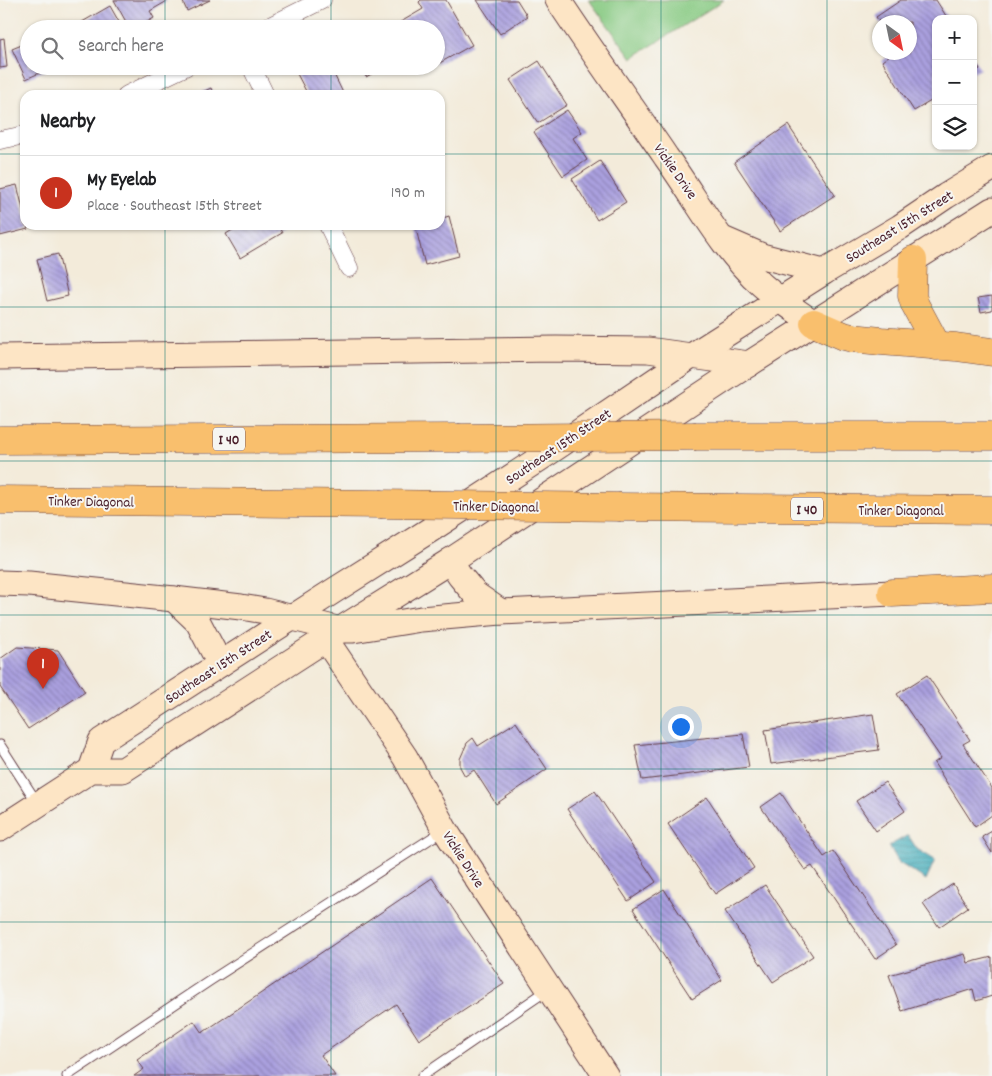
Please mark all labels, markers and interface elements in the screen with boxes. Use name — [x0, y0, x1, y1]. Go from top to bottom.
north arrow — [872, 15, 917, 60]
map controls — [932, 15, 977, 150]
button: + — [932, 15, 977, 60]
search box — [20, 20, 445, 75]
icon: search — [38, 34, 66, 62]
text: Search here — [78, 34, 164, 61]
button: − — [932, 60, 977, 105]
button: layers — [932, 105, 977, 150]
text: Nearby — [40, 108, 95, 138]
street label: Vickie Drive — [647, 140, 702, 205]
text: My Eyelab — [87, 168, 157, 195]
text: 1 — [54, 182, 58, 205]
text: 190 m — [391, 182, 425, 205]
street label: Southeast 15th Street — [842, 185, 959, 270]
text: Place · Southeast 15th Street — [87, 195, 262, 218]
street label: Southeast 15th Street — [502, 404, 617, 491]
road number: I 40 — [213, 428, 245, 450]
street label: Tinker Diagonal — [48, 491, 134, 515]
street label: Tinker Diagonal — [453, 496, 539, 520]
road number: I 40 — [791, 498, 823, 520]
street label: Tinker Diagonal — [858, 501, 944, 523]
street label: Southeast 15th Street — [161, 625, 277, 711]
pin: 1 — [27, 648, 59, 689]
your location — [668, 714, 694, 740]
street label: Vickie Drive — [436, 827, 489, 893]

